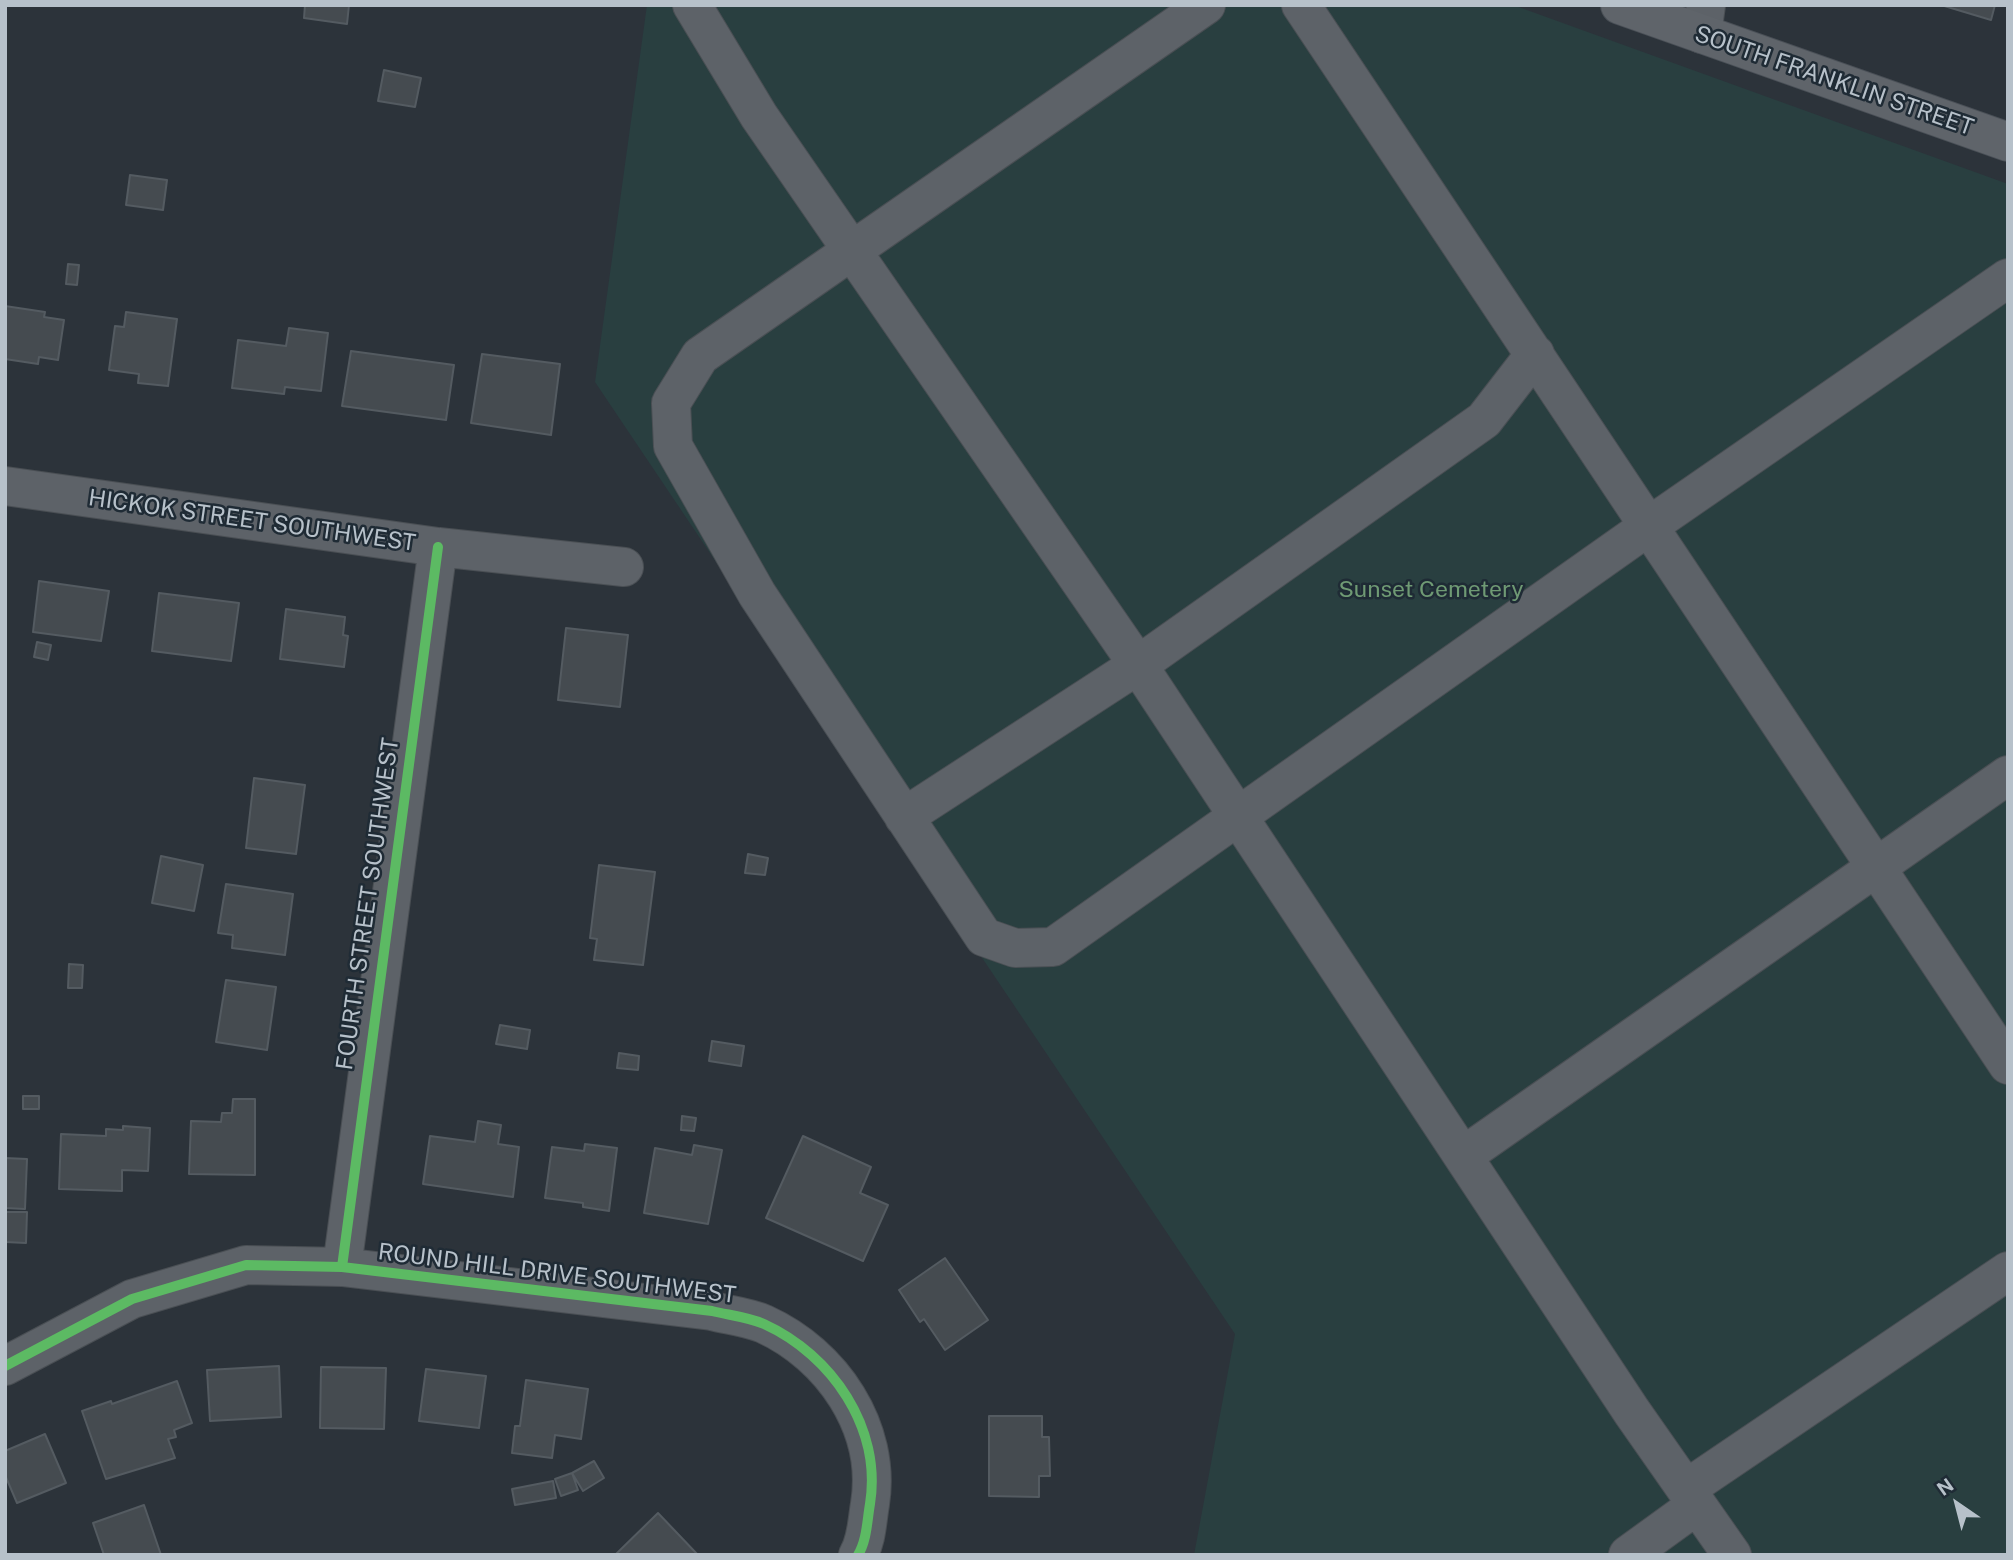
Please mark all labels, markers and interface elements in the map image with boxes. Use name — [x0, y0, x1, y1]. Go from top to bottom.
street label: SOUTH FRANKLIN STREET — [1691, 20, 1977, 142]
street label: HICKOK STREET SOUTHWEST — [87, 484, 417, 558]
park label: Sunset Cemetery — [1338, 576, 1524, 604]
street label: FOURTH STREET SOUTHWEST — [331, 736, 405, 1072]
street label: ROUND HILL DRIVE SOUTHWEST — [376, 1238, 738, 1310]
north arrow — [1922, 1469, 1992, 1539]
text: N — [1933, 1474, 1957, 1500]

